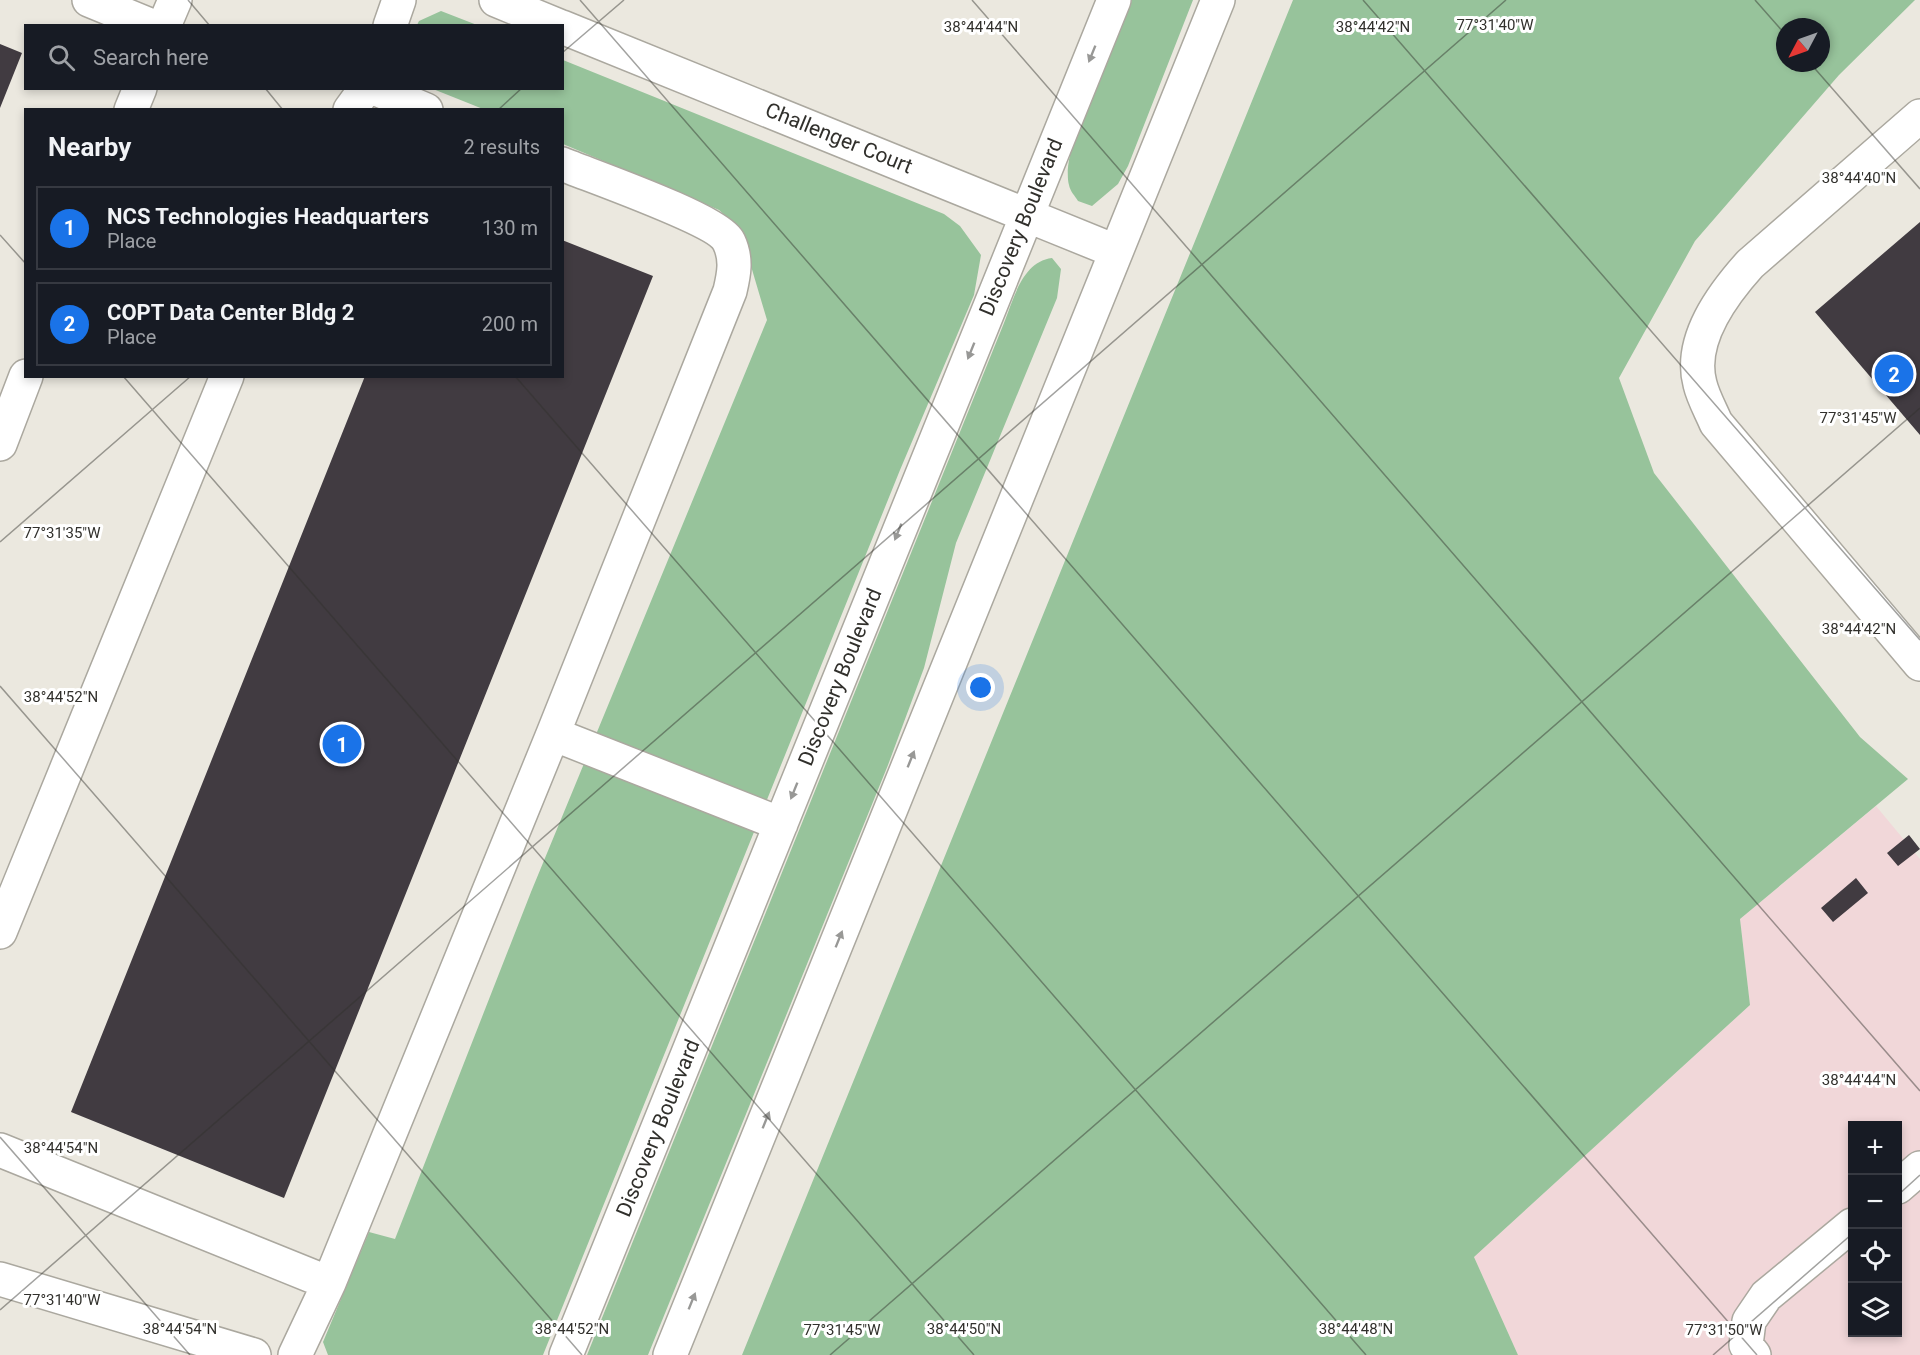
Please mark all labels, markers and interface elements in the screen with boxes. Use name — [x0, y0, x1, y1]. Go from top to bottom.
text: 77°31'40"W — [1457, 16, 1533, 34]
text: 38°44'44"N — [944, 18, 1018, 36]
text: 38°44'42"N — [1336, 18, 1410, 36]
north arrow — [1776, 18, 1830, 72]
search box — [24, 24, 564, 90]
icon: search — [45, 41, 78, 74]
text: Search here — [93, 45, 209, 70]
one-way arrow — [1087, 45, 1096, 63]
street label: Challenger Court — [762, 98, 916, 179]
text: Nearby — [48, 132, 131, 162]
text: 2 results — [464, 135, 540, 159]
street label: Discovery Boulevard — [974, 135, 1068, 319]
text: 38°44'40"N — [1822, 169, 1896, 187]
text: NCS Technologies Headquarters — [107, 204, 429, 229]
text: 1 — [64, 216, 75, 240]
text: 130 m — [482, 216, 538, 240]
text: Place — [107, 229, 156, 253]
text: COPT Data Center Bldg 2 — [107, 300, 354, 325]
text: 2 — [64, 312, 75, 336]
text: 200 m — [482, 312, 538, 336]
text: Place — [107, 325, 156, 349]
one-way arrow — [966, 343, 976, 361]
pin: 2 — [1874, 352, 1914, 397]
text: 77°31'45"W — [1820, 409, 1896, 427]
text: 77°31'35"W — [24, 524, 100, 542]
one-way arrow — [893, 524, 903, 542]
street label: Discovery Boulevard — [793, 585, 887, 769]
text: 38°44'42"N — [1822, 620, 1896, 638]
your location — [966, 673, 995, 702]
text: 38°44'52"N — [24, 688, 98, 706]
pin: 1 — [322, 722, 362, 766]
one-way arrow — [906, 749, 916, 767]
one-way arrow — [789, 782, 798, 800]
one-way arrow — [834, 930, 844, 948]
street label: Discovery Boulevard — [611, 1036, 705, 1220]
text: 38°44'44"N — [1822, 1071, 1896, 1089]
one-way arrow — [761, 1111, 771, 1129]
map controls — [1848, 1121, 1902, 1337]
button: + — [1848, 1121, 1902, 1175]
text: 38°44'54"N — [24, 1139, 98, 1157]
button: − — [1848, 1175, 1902, 1229]
button: locate — [1848, 1229, 1902, 1283]
button: layers — [1848, 1283, 1902, 1337]
text: 77°31'40"W — [24, 1291, 100, 1309]
one-way arrow — [688, 1292, 697, 1310]
text: 38°44'54"N — [143, 1320, 217, 1338]
text: 38°44'52"N — [535, 1320, 609, 1338]
text: 38°44'50"N — [927, 1320, 1001, 1338]
text: 38°44'48"N — [1319, 1320, 1393, 1338]
text: 77°31'45"W — [804, 1321, 880, 1339]
text: 77°31'50"W — [1686, 1321, 1762, 1339]

